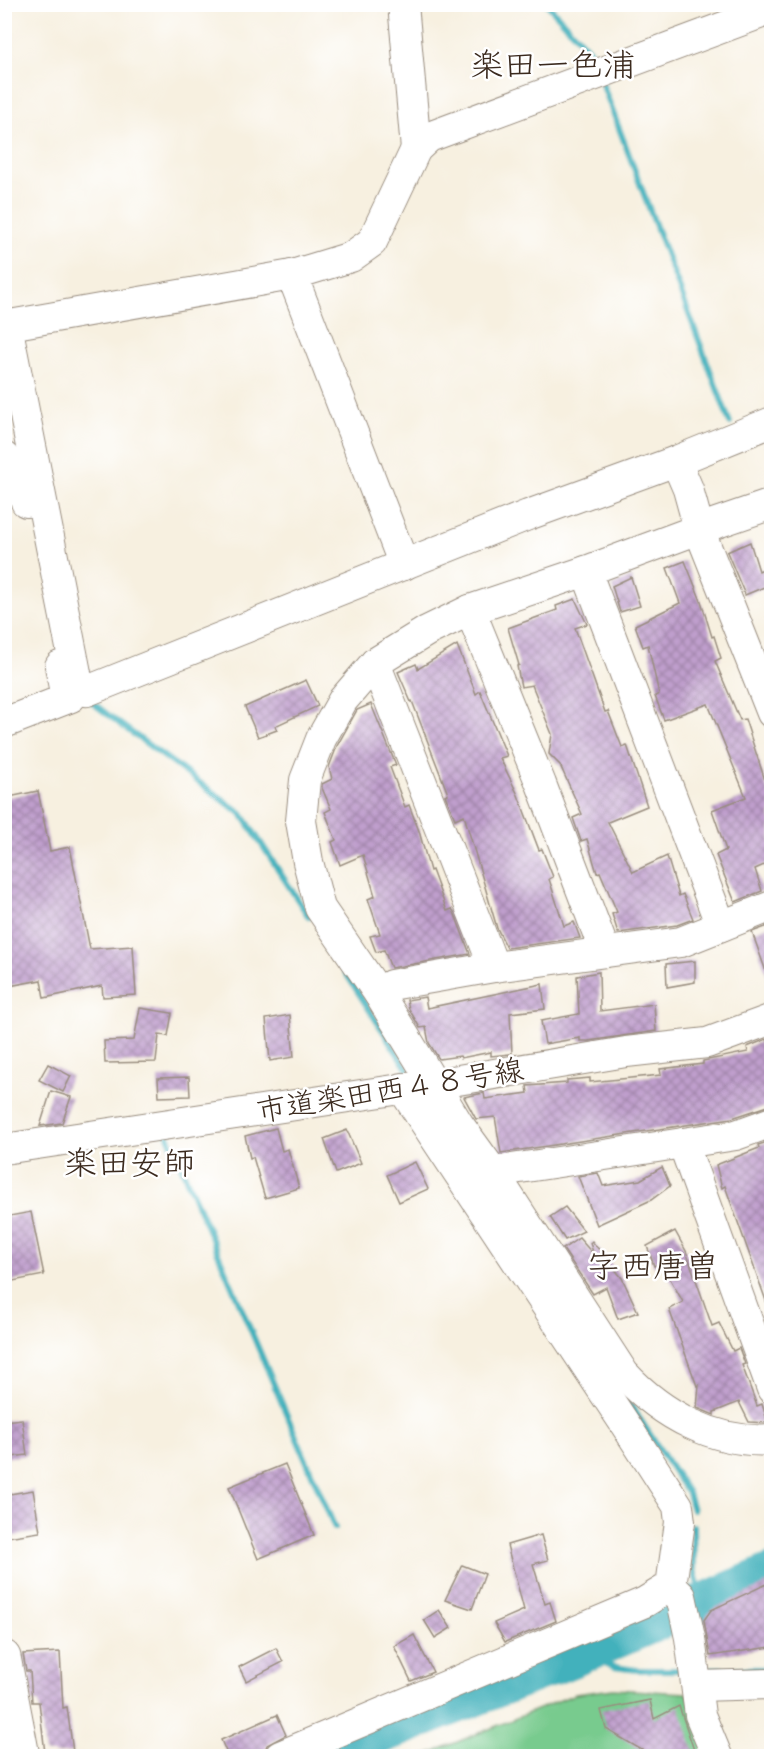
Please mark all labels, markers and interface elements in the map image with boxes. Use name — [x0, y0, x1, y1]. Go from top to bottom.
district label: 楽田一色浦 — [471, 44, 636, 86]
street label: 市道楽田西４８号線 — [254, 1050, 526, 1130]
district label: 楽田安師 — [64, 1142, 196, 1184]
district label: 字西唐曽 — [587, 1245, 719, 1287]

